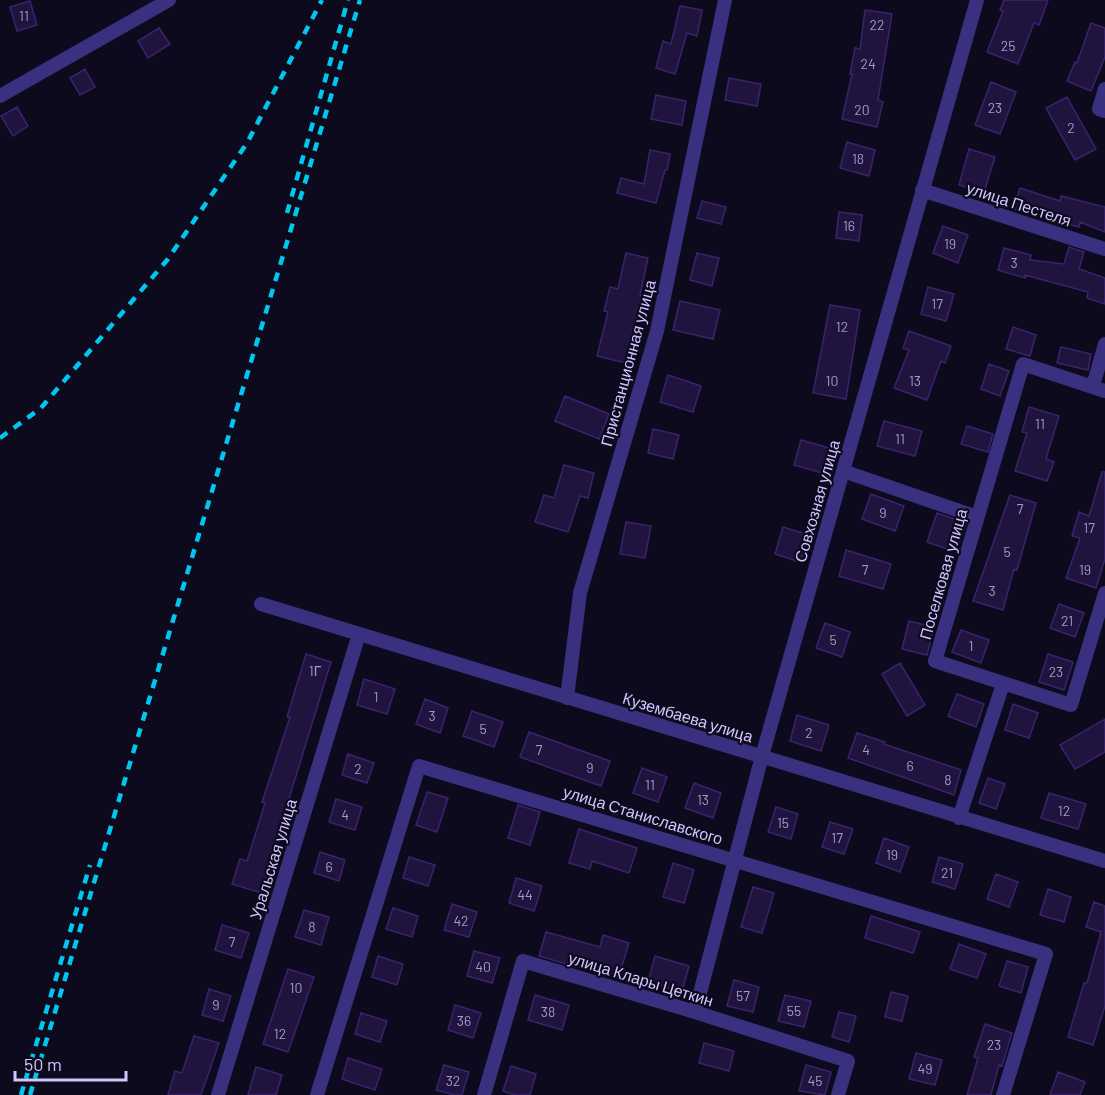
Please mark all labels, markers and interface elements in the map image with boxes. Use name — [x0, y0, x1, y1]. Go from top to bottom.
house number: 11 — [19, 7, 29, 24]
house number: 22 — [869, 16, 885, 33]
house number: 25 — [1001, 37, 1015, 54]
house number: 24 — [860, 55, 876, 72]
house number: 23 — [988, 99, 1002, 116]
house number: 20 — [854, 101, 870, 118]
house number: 2 — [1067, 119, 1075, 136]
house number: 18 — [852, 150, 864, 167]
street label: улица Пестеля — [964, 178, 1074, 229]
house number: 16 — [843, 217, 855, 234]
house number: 19 — [944, 235, 956, 252]
house number: 3 — [1010, 254, 1018, 271]
street label: Пристанционная улица — [596, 277, 659, 448]
house number: 17 — [931, 295, 943, 312]
house number: 12 — [836, 318, 848, 335]
house number: 10 — [826, 372, 838, 389]
house number: 13 — [909, 372, 921, 389]
house number: 11 — [1035, 415, 1045, 432]
house number: 11 — [895, 430, 905, 447]
street label: Совхозная улица — [790, 437, 843, 564]
house number: 7 — [1017, 500, 1024, 517]
house number: 9 — [879, 504, 887, 521]
street label: Поселковая улица — [915, 506, 970, 641]
house number: 17 — [1083, 519, 1095, 536]
house number: 5 — [1003, 543, 1011, 560]
house number: 7 — [862, 561, 869, 578]
house number: 19 — [1079, 561, 1091, 578]
house number: 3 — [988, 582, 996, 599]
house number: 21 — [1061, 612, 1073, 629]
house number: 5 — [829, 631, 837, 648]
house number: 1 — [969, 637, 973, 654]
house number: 1Г — [309, 662, 322, 679]
house number: 23 — [1049, 663, 1063, 680]
house number: 1 — [374, 688, 378, 705]
street label: Кузембаева улица — [621, 688, 756, 745]
house number: 3 — [428, 707, 436, 724]
house number: 5 — [479, 720, 487, 737]
house number: 2 — [805, 724, 813, 741]
house number: 7 — [536, 741, 543, 758]
house number: 4 — [862, 741, 870, 758]
house number: 6 — [906, 757, 914, 774]
house number: 9 — [586, 759, 594, 776]
house number: 2 — [354, 760, 362, 777]
house number: 8 — [944, 771, 952, 788]
house number: 11 — [645, 776, 655, 793]
street label: улица Станиславского — [561, 781, 725, 848]
house number: 13 — [697, 791, 709, 808]
street label: Уральская улица — [245, 796, 300, 921]
house number: 12 — [1058, 802, 1070, 819]
house number: 4 — [341, 806, 349, 823]
house number: 15 — [777, 814, 789, 831]
house number: 17 — [831, 829, 843, 846]
house number: 19 — [886, 846, 898, 863]
house number: 6 — [325, 858, 333, 875]
house number: 21 — [941, 864, 953, 881]
house number: 44 — [517, 886, 533, 903]
house number: 42 — [453, 912, 469, 929]
house number: 8 — [308, 918, 316, 935]
house number: 7 — [229, 933, 236, 950]
street label: улица Клары Цеткин — [566, 947, 716, 1010]
house number: 40 — [475, 958, 491, 975]
house number: 10 — [290, 979, 302, 996]
house number: 57 — [736, 987, 750, 1004]
house number: 9 — [212, 996, 220, 1013]
house number: 55 — [787, 1002, 801, 1019]
house number: 38 — [541, 1003, 555, 1020]
house number: 36 — [457, 1012, 471, 1029]
house number: 12 — [274, 1025, 286, 1042]
house number: 23 — [987, 1036, 1001, 1053]
scale bar — [15, 1044, 126, 1082]
text: 50 m — [24, 1053, 62, 1075]
house number: 49 — [917, 1060, 933, 1077]
house number: 32 — [446, 1072, 460, 1089]
house number: 45 — [808, 1072, 822, 1089]

